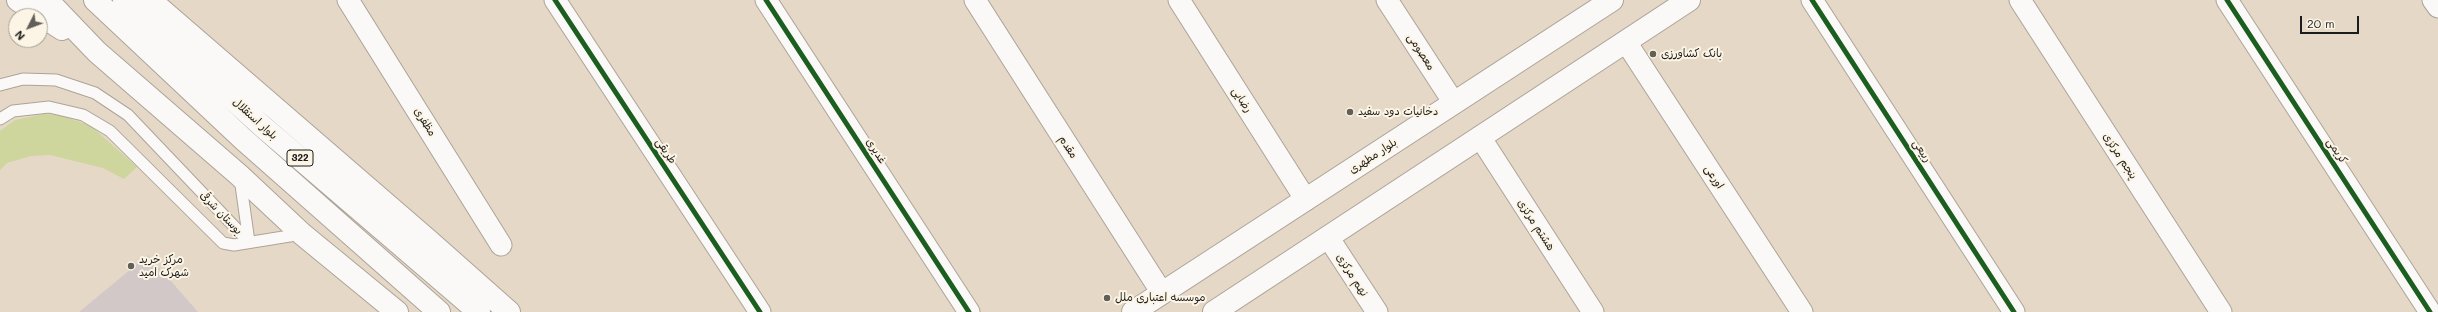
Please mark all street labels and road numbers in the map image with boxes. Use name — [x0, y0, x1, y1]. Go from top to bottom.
street label: معصومی — [1404, 31, 1438, 73]
street label: رضایی — [1229, 85, 1255, 115]
street label: بلوار استقلال — [230, 95, 280, 143]
street label: مظفری — [411, 105, 439, 139]
street label: پنجم مرکزی — [2100, 130, 2140, 182]
street label: مقدم — [1056, 133, 1080, 161]
street label: طریقی — [653, 136, 679, 166]
street label: غدیری — [863, 136, 889, 166]
street label: بلوار مطهری — [1347, 136, 1399, 176]
street label: کریمی — [2324, 136, 2350, 166]
street label: ربیعی — [1910, 137, 1934, 165]
road number: 322 — [287, 150, 313, 166]
street label: اورعی — [1702, 163, 1726, 191]
street label: بوستان شرقی — [197, 189, 245, 237]
street label: هشتم مرکزی — [1515, 197, 1557, 253]
street label: نهم مرکزی — [1333, 251, 1371, 299]

